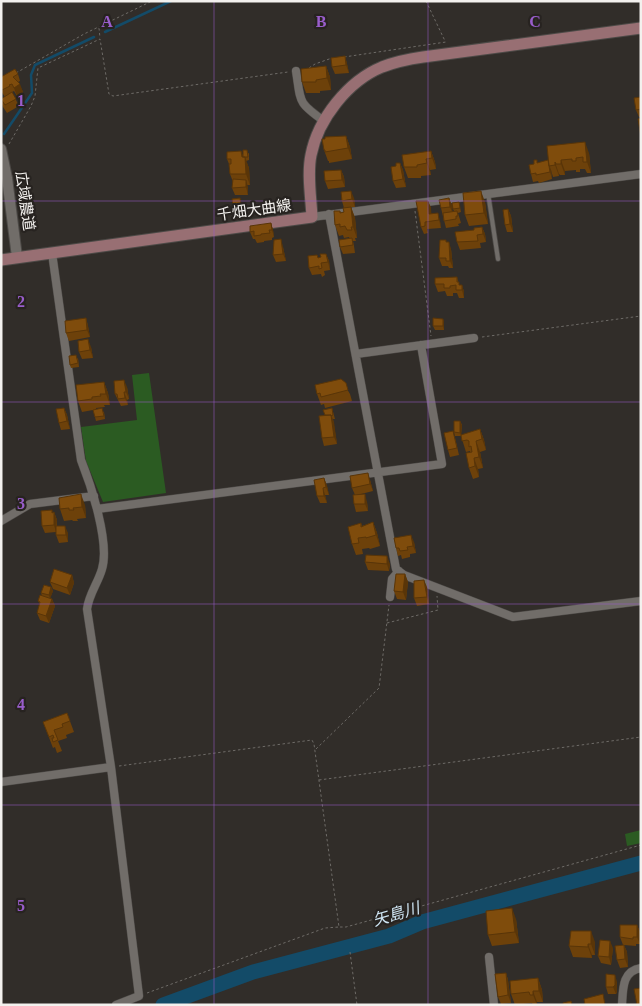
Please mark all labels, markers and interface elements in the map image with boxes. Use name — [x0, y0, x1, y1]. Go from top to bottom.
text: A — [101, 13, 113, 30]
text: B — [316, 13, 327, 30]
text: C — [529, 13, 541, 30]
text: 1 — [17, 92, 25, 109]
street label: 広域農道 — [13, 170, 37, 232]
street label: 千畑大曲線 — [216, 197, 292, 223]
text: 2 — [17, 293, 25, 310]
text: 3 — [17, 495, 25, 512]
text: 4 — [17, 696, 25, 713]
text: 5 — [17, 897, 25, 914]
water label: 矢島川 — [371, 899, 423, 929]

